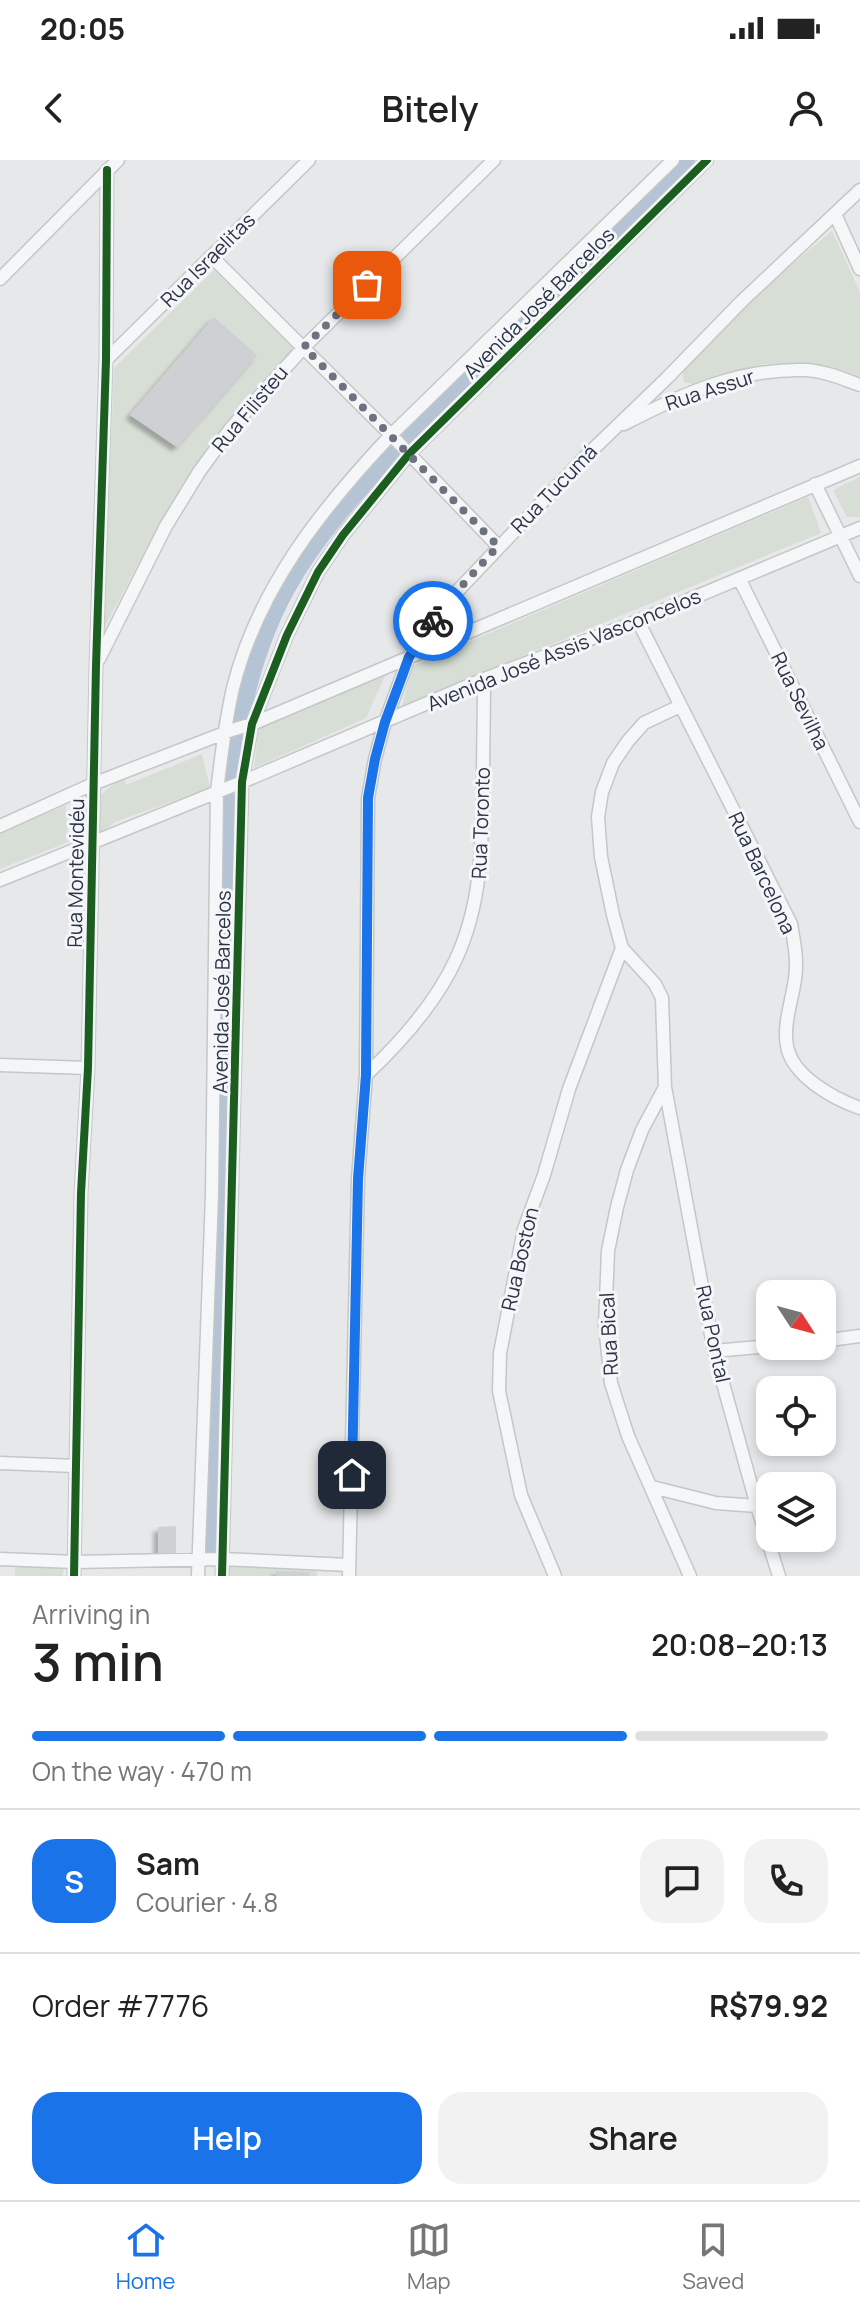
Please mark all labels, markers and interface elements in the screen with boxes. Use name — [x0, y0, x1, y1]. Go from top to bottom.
text: 20:05 — [40, 8, 125, 49]
text: Bitely — [381, 84, 479, 133]
icon: back — [32, 86, 76, 130]
icon: person — [784, 86, 828, 130]
street label: Rua Israelitas — [154, 206, 261, 313]
street label: Avenida José Barcelos — [457, 221, 620, 384]
pin — [333, 251, 401, 319]
icon: bag — [345, 263, 389, 307]
street label: Rua Filisteu — [205, 360, 294, 458]
street label: Rua Assur — [662, 362, 758, 417]
street label: Rua Tucumá — [505, 438, 603, 539]
courier — [393, 581, 473, 661]
street label: Avenida José Assis Vasconcelos — [423, 582, 705, 717]
icon: bike — [411, 599, 455, 643]
street label: Rua Sevilha — [765, 647, 836, 754]
street label: Rua Toronto — [465, 766, 496, 879]
street label: Rua Montevidéu — [61, 798, 90, 948]
street label: Rua Barcelona — [722, 807, 803, 938]
street label: Avenida José Barcelos — [206, 890, 237, 1094]
street label: Rua Boston — [495, 1204, 545, 1313]
north arrow — [756, 1280, 836, 1360]
map controls — [756, 1280, 836, 1552]
street label: Rua Pontal — [690, 1283, 737, 1385]
street label: Rua Bical — [593, 1292, 624, 1376]
button: locate — [756, 1376, 836, 1456]
pin — [318, 1441, 386, 1509]
icon: home — [330, 1453, 374, 1497]
button: layers — [756, 1472, 836, 1552]
text: Arriving in — [32, 1596, 150, 1632]
text: 20:08–20:13 — [651, 1624, 828, 1665]
text: 3 min — [32, 1626, 164, 1697]
text: On the way · 470 m — [32, 1753, 252, 1789]
button: chat — [640, 1839, 724, 1923]
button: phone — [744, 1839, 828, 1923]
text: Sam — [136, 1843, 200, 1884]
text: S — [64, 1861, 84, 1902]
text: Courier · 4.8 — [136, 1884, 278, 1920]
text: Order #7776 — [32, 1985, 209, 2026]
text: R$79.92 — [709, 1985, 828, 2026]
button: Help — [32, 2092, 422, 2184]
button: Share — [438, 2092, 828, 2184]
tab: Home — [116, 2218, 175, 2296]
tab: Map — [407, 2218, 451, 2296]
tab: Saved — [682, 2218, 744, 2296]

